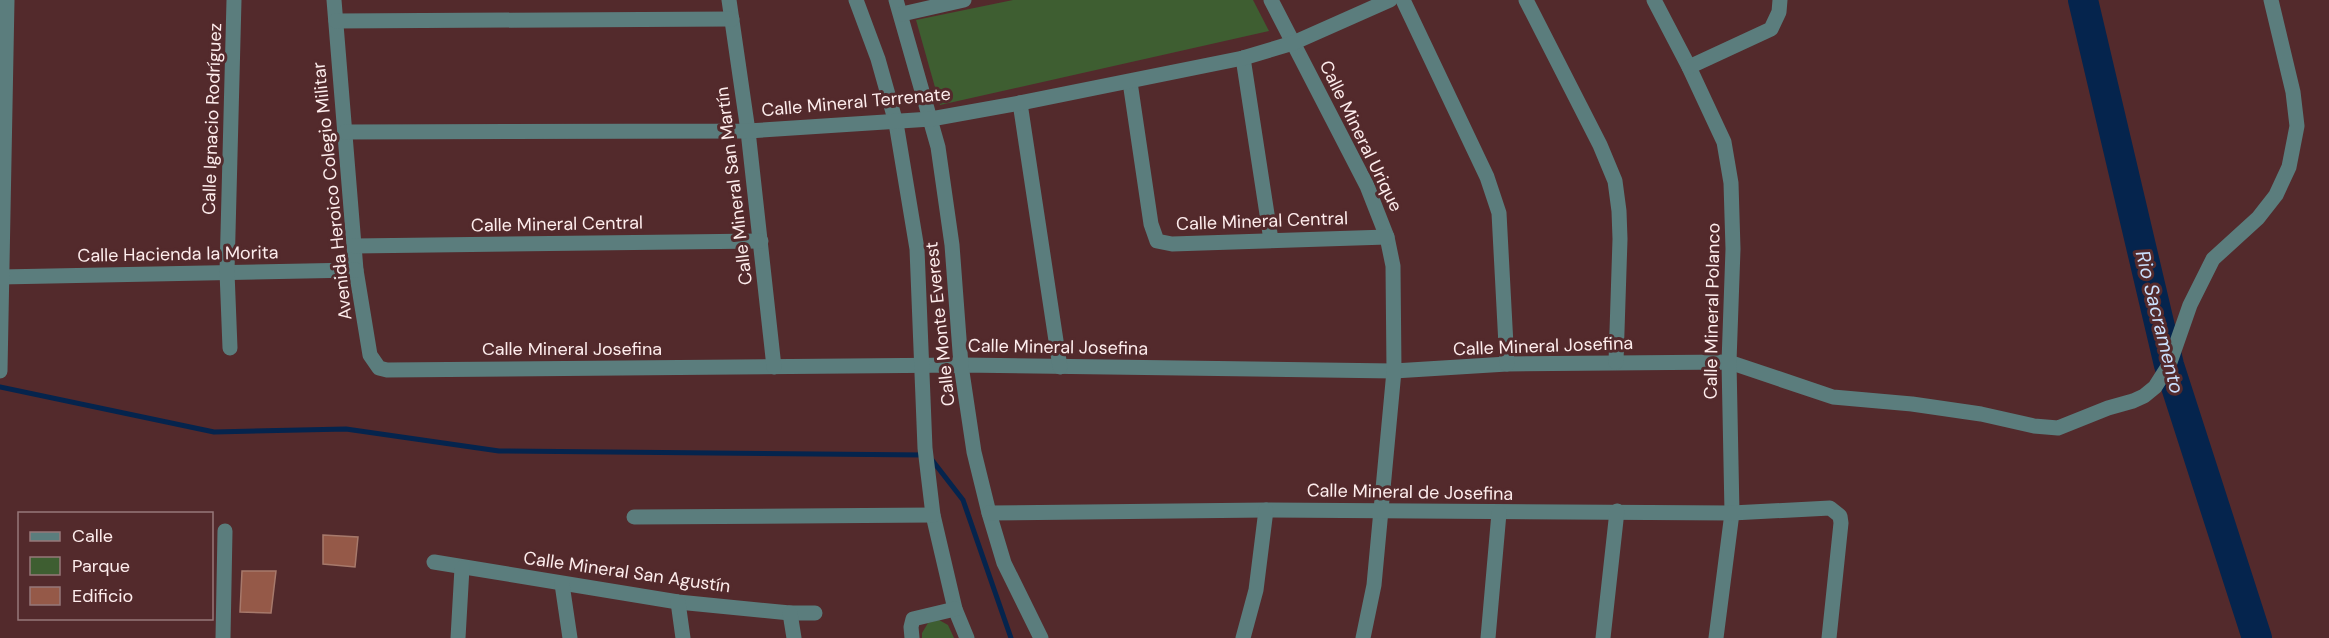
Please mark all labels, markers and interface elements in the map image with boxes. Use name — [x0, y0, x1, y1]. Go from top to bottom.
street label: Calle Ignacio Rodríguez — [197, 23, 227, 215]
street label: Calle Mineral Urique — [1314, 56, 1408, 216]
street label: Avenida Heroico Colegio Militar — [306, 60, 357, 321]
street label: Calle Mineral Terrenate — [760, 82, 952, 122]
street label: Calle Mineral San Martín — [710, 86, 758, 286]
street label: Calle Mineral Central — [1176, 206, 1348, 236]
street label: Calle Mineral Central — [471, 211, 643, 237]
street label: Calle Mineral Polanco — [1698, 222, 1726, 400]
street label: Calle Hacienda la Morita — [77, 240, 279, 268]
street label: Calle Monte Everest — [919, 241, 961, 407]
water label: Rio Sacramento — [2130, 248, 2190, 396]
street label: Calle Mineral Josefina — [1453, 331, 1633, 361]
street label: Calle Mineral Josefina — [968, 333, 1148, 361]
street label: Calle Mineral Josefina — [482, 337, 662, 361]
street label: Calle Mineral de Josefina — [1307, 478, 1513, 506]
legend — [18, 512, 213, 620]
text: Calle — [72, 524, 113, 548]
street label: Calle Mineral San Agustín — [522, 546, 732, 598]
text: Parque — [72, 554, 130, 578]
text: Edificio — [72, 584, 133, 608]

